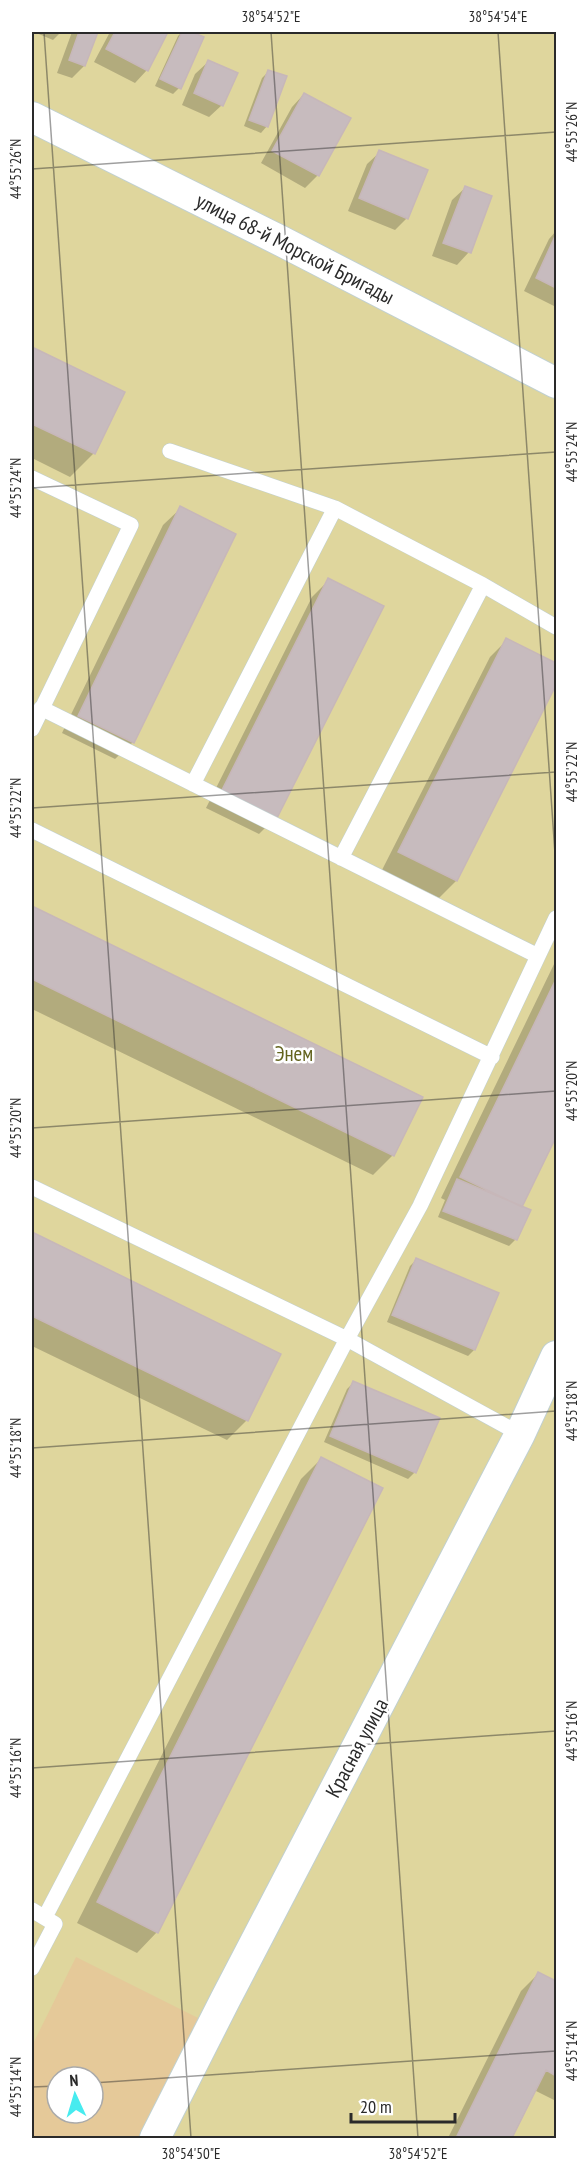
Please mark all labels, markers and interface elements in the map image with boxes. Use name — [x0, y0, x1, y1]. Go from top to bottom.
text: 38°54'52"E — [241, 7, 301, 26]
text: 38°54'54"E — [468, 7, 528, 26]
text: 44°55'26"N — [562, 102, 581, 162]
text: 44°55'26"N — [6, 139, 25, 199]
street label: улица 68-й Морской Бригады — [192, 187, 399, 310]
text: 44°55'24"N — [562, 422, 581, 482]
text: 44°55'24"N — [6, 458, 25, 518]
text: 44°55'22"N — [562, 742, 581, 802]
text: 44°55'22"N — [6, 778, 25, 838]
park label: Энем — [275, 1040, 313, 1067]
text: 44°55'20"N — [562, 1061, 581, 1121]
text: 44°55'20"N — [6, 1098, 25, 1158]
text: 44°55'18"N — [562, 1381, 581, 1441]
text: 44°55'18"N — [6, 1418, 25, 1478]
street label: Красная улица — [319, 1694, 394, 1802]
text: 44°55'16"N — [562, 1701, 581, 1761]
text: 44°55'16"N — [6, 1738, 25, 1798]
text: 44°55'14"N — [562, 2021, 581, 2081]
text: 44°55'14"N — [6, 2057, 25, 2117]
north arrow — [45, 2065, 105, 2125]
text: N — [69, 2070, 79, 2090]
scale bar — [351, 2086, 454, 2124]
text: 20 m — [360, 2095, 392, 2118]
text: 38°54'50"E — [161, 2144, 221, 2163]
text: 38°54'52"E — [388, 2144, 448, 2163]

